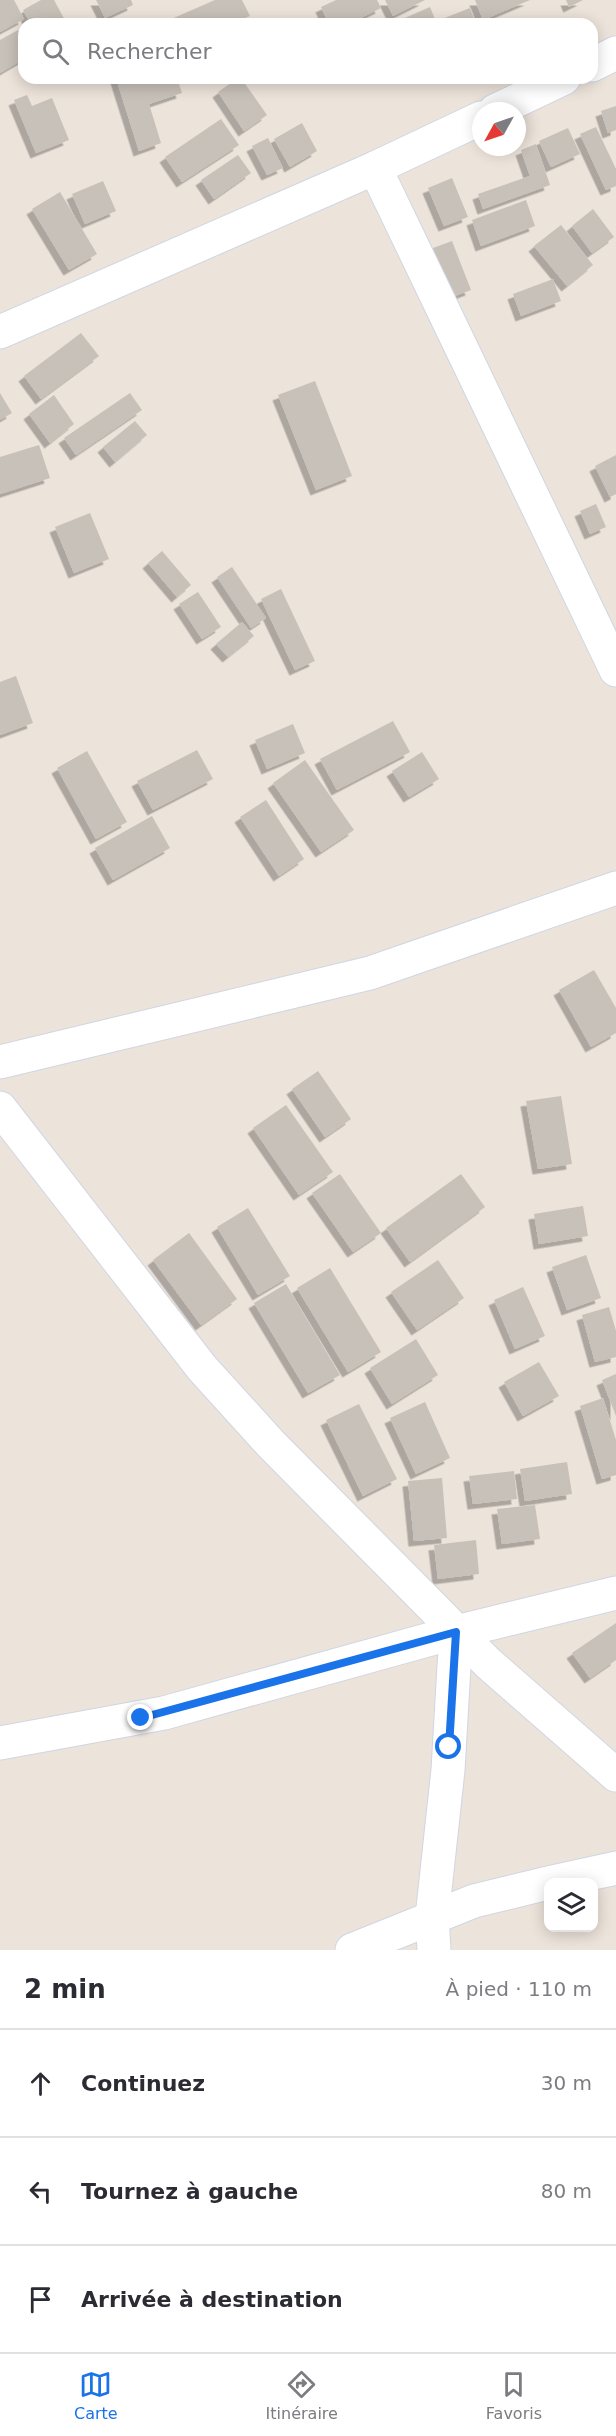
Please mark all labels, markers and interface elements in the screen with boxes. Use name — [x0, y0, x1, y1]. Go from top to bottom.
search box — [18, 18, 598, 84]
icon: search — [39, 35, 72, 68]
text: Rechercher — [87, 39, 212, 64]
north arrow — [472, 102, 526, 156]
route end — [127, 1704, 153, 1730]
route start — [435, 1733, 461, 1759]
map controls — [544, 1878, 598, 1932]
button: layers — [544, 1878, 598, 1932]
text: 2 min — [24, 1974, 106, 2004]
text: À pied · 110 m — [446, 1977, 592, 2001]
icon: ahead — [24, 2067, 57, 2100]
text: Continuez — [81, 2071, 205, 2096]
text: 30 m — [541, 2071, 592, 2095]
icon: left — [24, 2175, 57, 2208]
text: Tournez à gauche — [81, 2179, 298, 2204]
text: 80 m — [541, 2179, 592, 2203]
icon: arrive — [24, 2283, 57, 2316]
text: Arrivée à destination — [81, 2287, 343, 2312]
tab: Carte — [74, 2368, 118, 2423]
tab: Itinéraire — [266, 2368, 338, 2423]
tab: Favoris — [486, 2368, 542, 2423]

